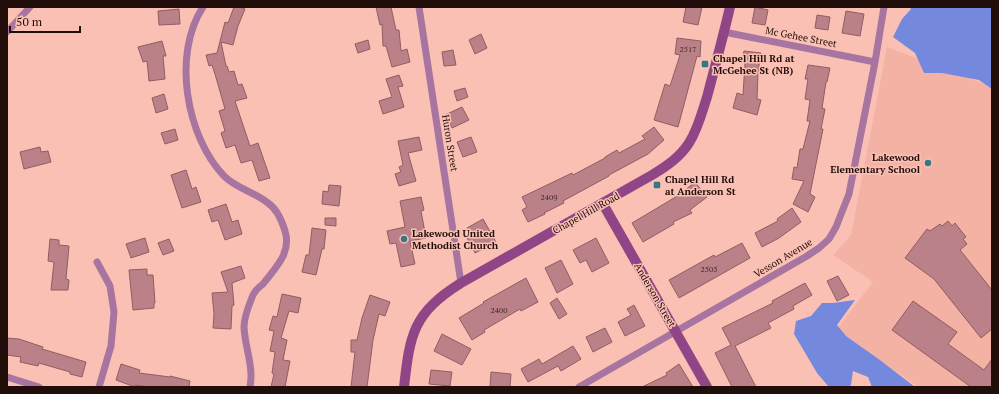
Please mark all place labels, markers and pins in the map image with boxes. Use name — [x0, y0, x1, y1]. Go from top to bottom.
place label: Chapel Hill Rd at McGehee St (NB) — [713, 52, 795, 77]
marker: Chapel Hill Rd at McGehee St (NB) — [700, 59, 710, 69]
place label: Lakewood Elementary School — [830, 151, 921, 176]
marker: Lakewood Elementary School — [923, 158, 933, 168]
place label: Chapel Hill Rd at Anderson St — [665, 173, 736, 198]
marker: Chapel Hill Rd at Anderson St — [652, 180, 662, 190]
place label: Lakewood United Methodist Church — [412, 227, 499, 252]
marker: Lakewood United Methodist Church — [399, 234, 409, 244]

